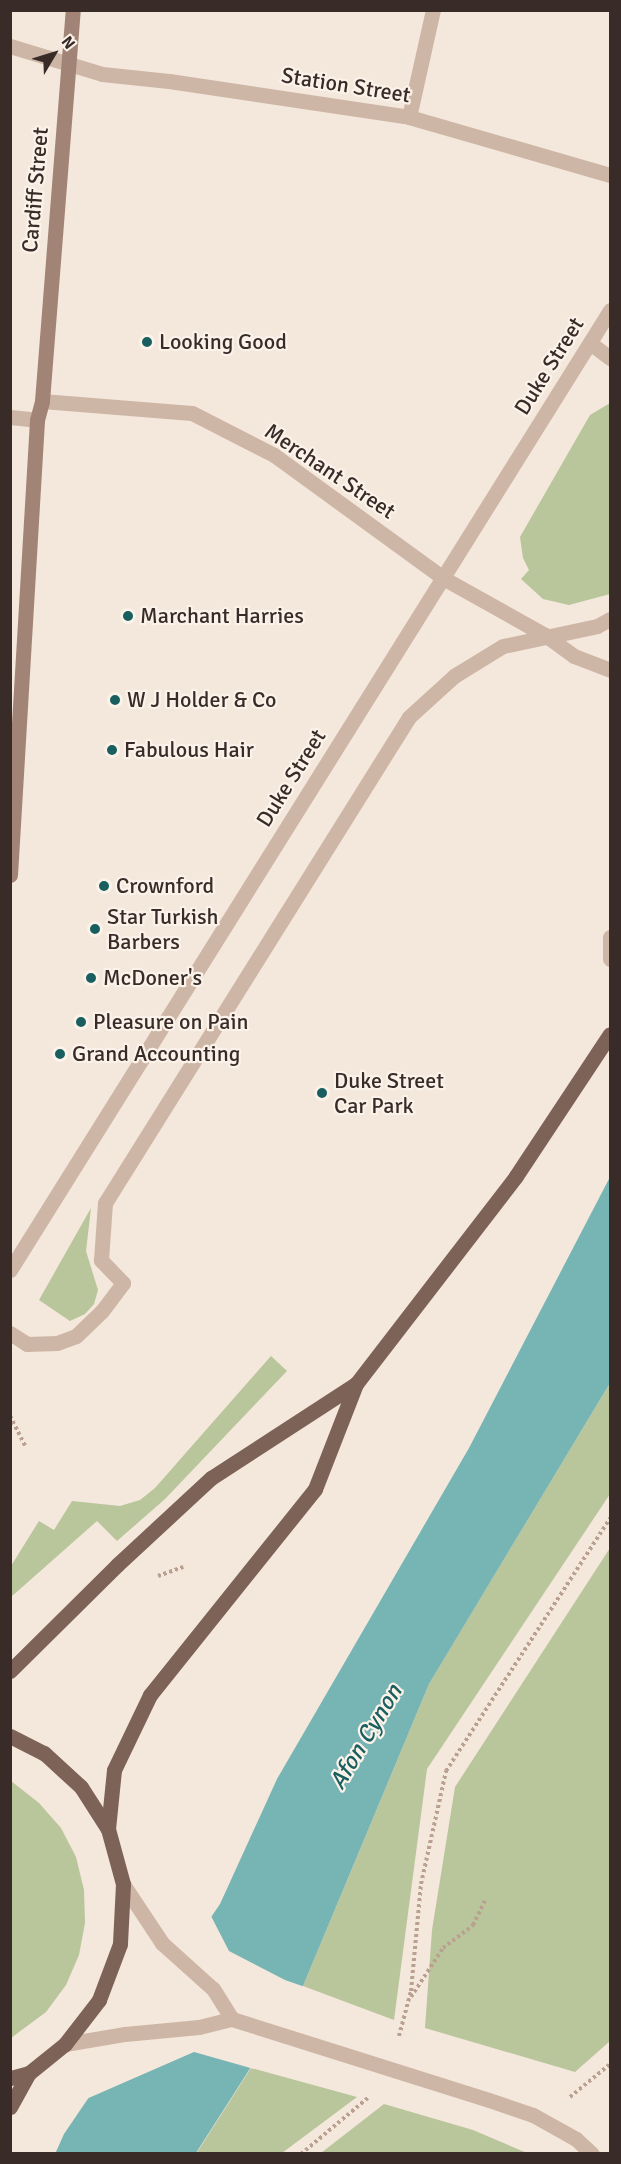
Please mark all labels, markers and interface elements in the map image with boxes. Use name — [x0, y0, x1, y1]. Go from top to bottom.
north arrow — [24, 24, 84, 84]
text: N — [57, 32, 79, 53]
street label: Station Street — [280, 62, 412, 108]
street label: Cardiff Street — [16, 126, 54, 254]
street label: Duke Street — [509, 312, 589, 420]
place label: Looking Good — [159, 329, 287, 355]
marker: Looking Good — [140, 335, 154, 349]
street label: Merchant Street — [260, 418, 400, 524]
place label: Marchant Harries — [140, 603, 304, 629]
marker: Marchant Harries — [121, 609, 135, 623]
place label: W J Holder & Co — [127, 687, 277, 713]
marker: W J Holder & Co — [108, 693, 122, 707]
street label: Duke Street — [251, 724, 331, 832]
place label: Fabulous Hair — [124, 737, 254, 763]
marker: Fabulous Hair — [105, 743, 119, 757]
place label: Crownford — [116, 873, 214, 899]
marker: Crownford — [97, 879, 111, 893]
place label: Star Turkish Barbers — [107, 903, 219, 954]
marker: Star Turkish Barbers — [88, 922, 102, 936]
place label: McDoner's — [103, 965, 202, 991]
marker: McDoner's — [84, 971, 98, 985]
place label: Pleasure on Pain — [93, 1009, 249, 1035]
marker: Pleasure on Pain — [74, 1015, 88, 1029]
place label: Grand Accounting — [72, 1041, 240, 1067]
marker: Grand Accounting — [53, 1047, 67, 1061]
place label: Duke Street Car Park — [334, 1067, 444, 1118]
marker: Duke Street Car Park — [315, 1086, 329, 1100]
water label: Afon Cynon — [323, 1679, 409, 1795]

